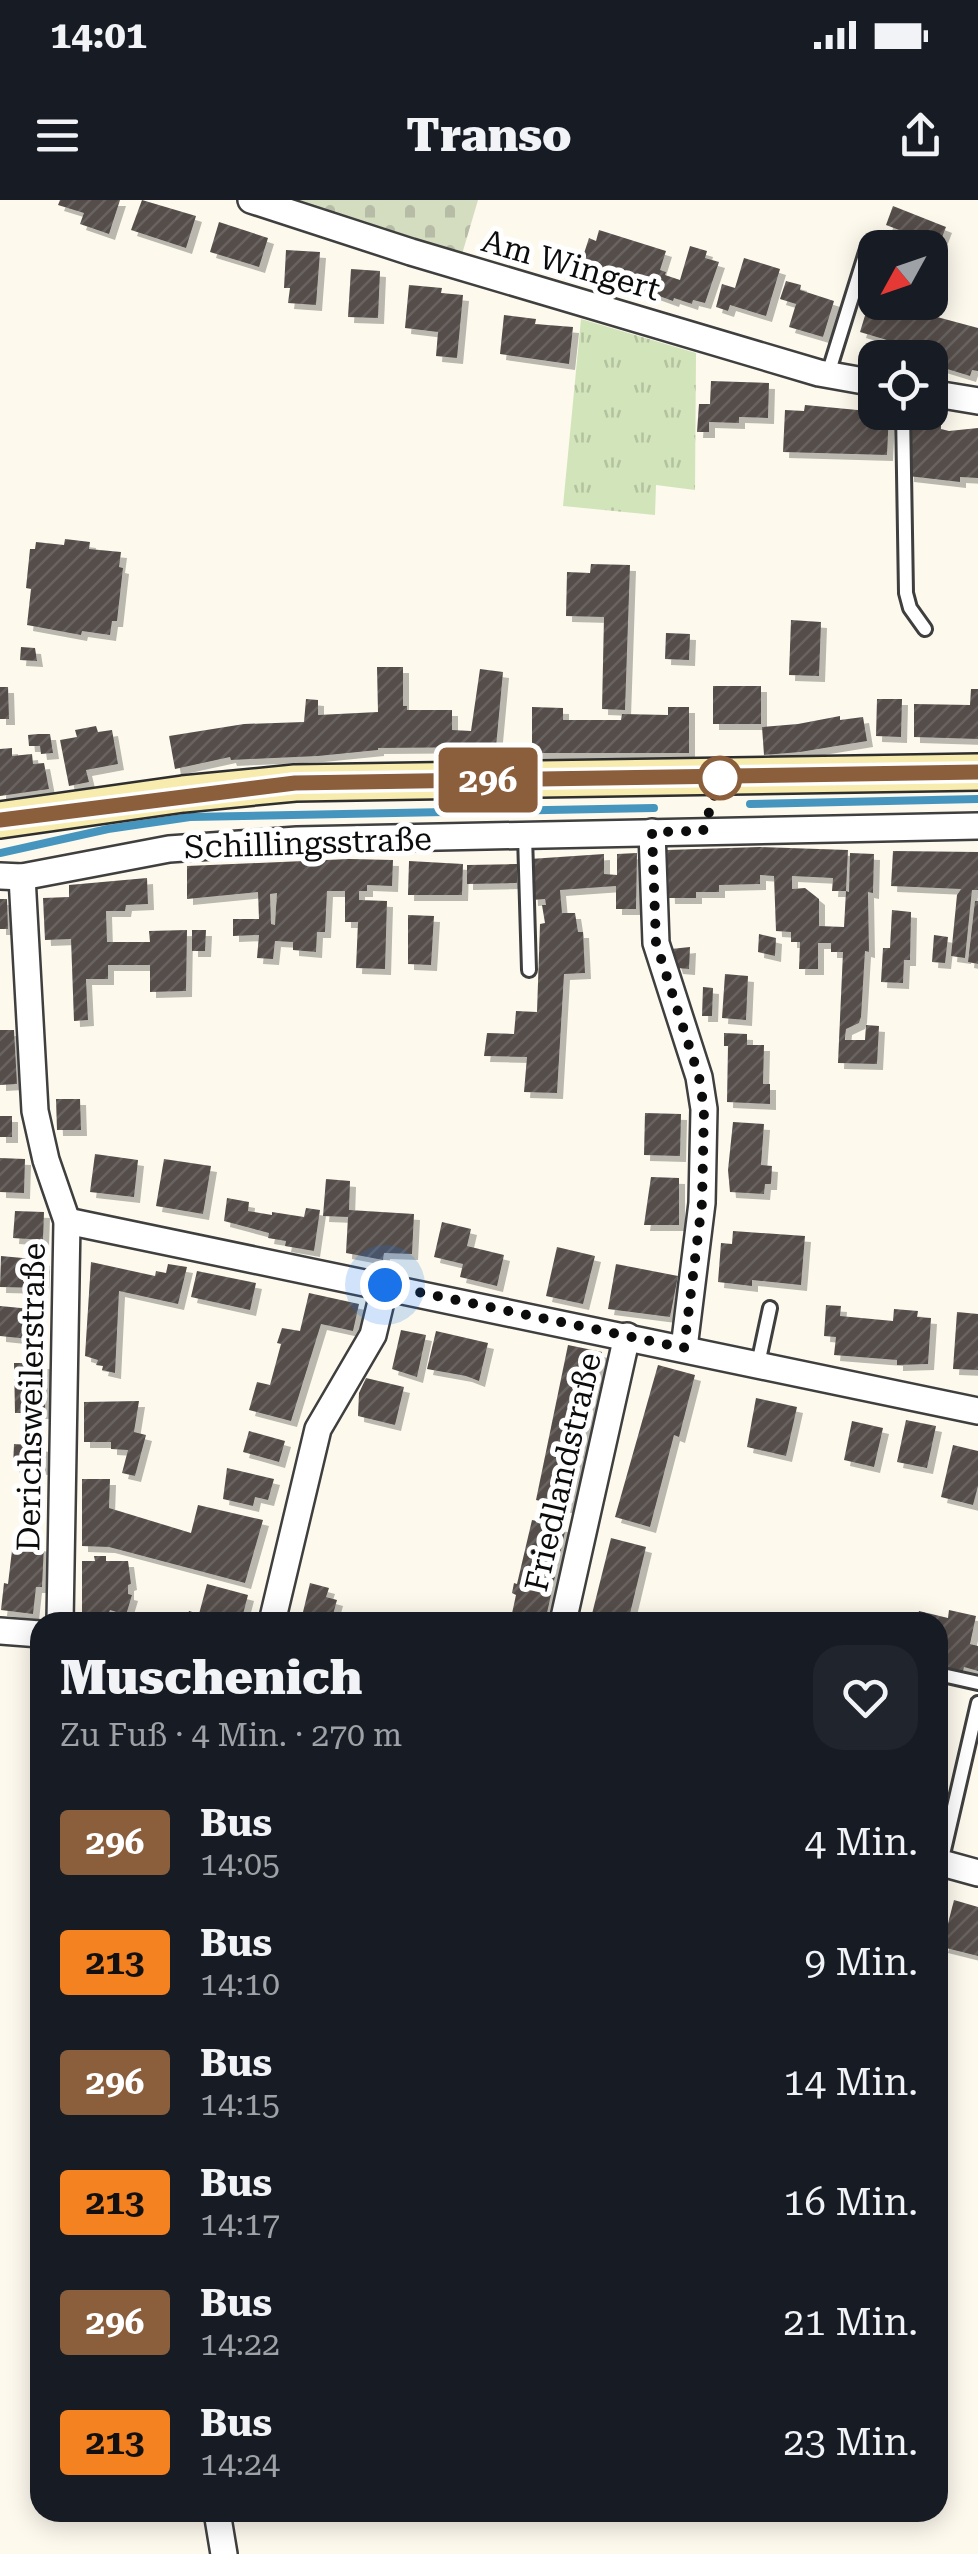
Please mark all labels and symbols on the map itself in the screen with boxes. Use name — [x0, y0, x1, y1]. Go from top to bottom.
street label: Am Wingert — [478, 221, 664, 309]
north arrow — [858, 230, 948, 320]
line badge: 296 — [430, 748, 546, 812]
unlabelled marker — [699, 757, 741, 799]
street label: Schillingsstraße — [184, 820, 432, 866]
street label: Derichsweilerstraße — [9, 1242, 53, 1552]
your location — [360, 1260, 410, 1310]
street label: Friedlandstraße — [517, 1349, 609, 1595]

